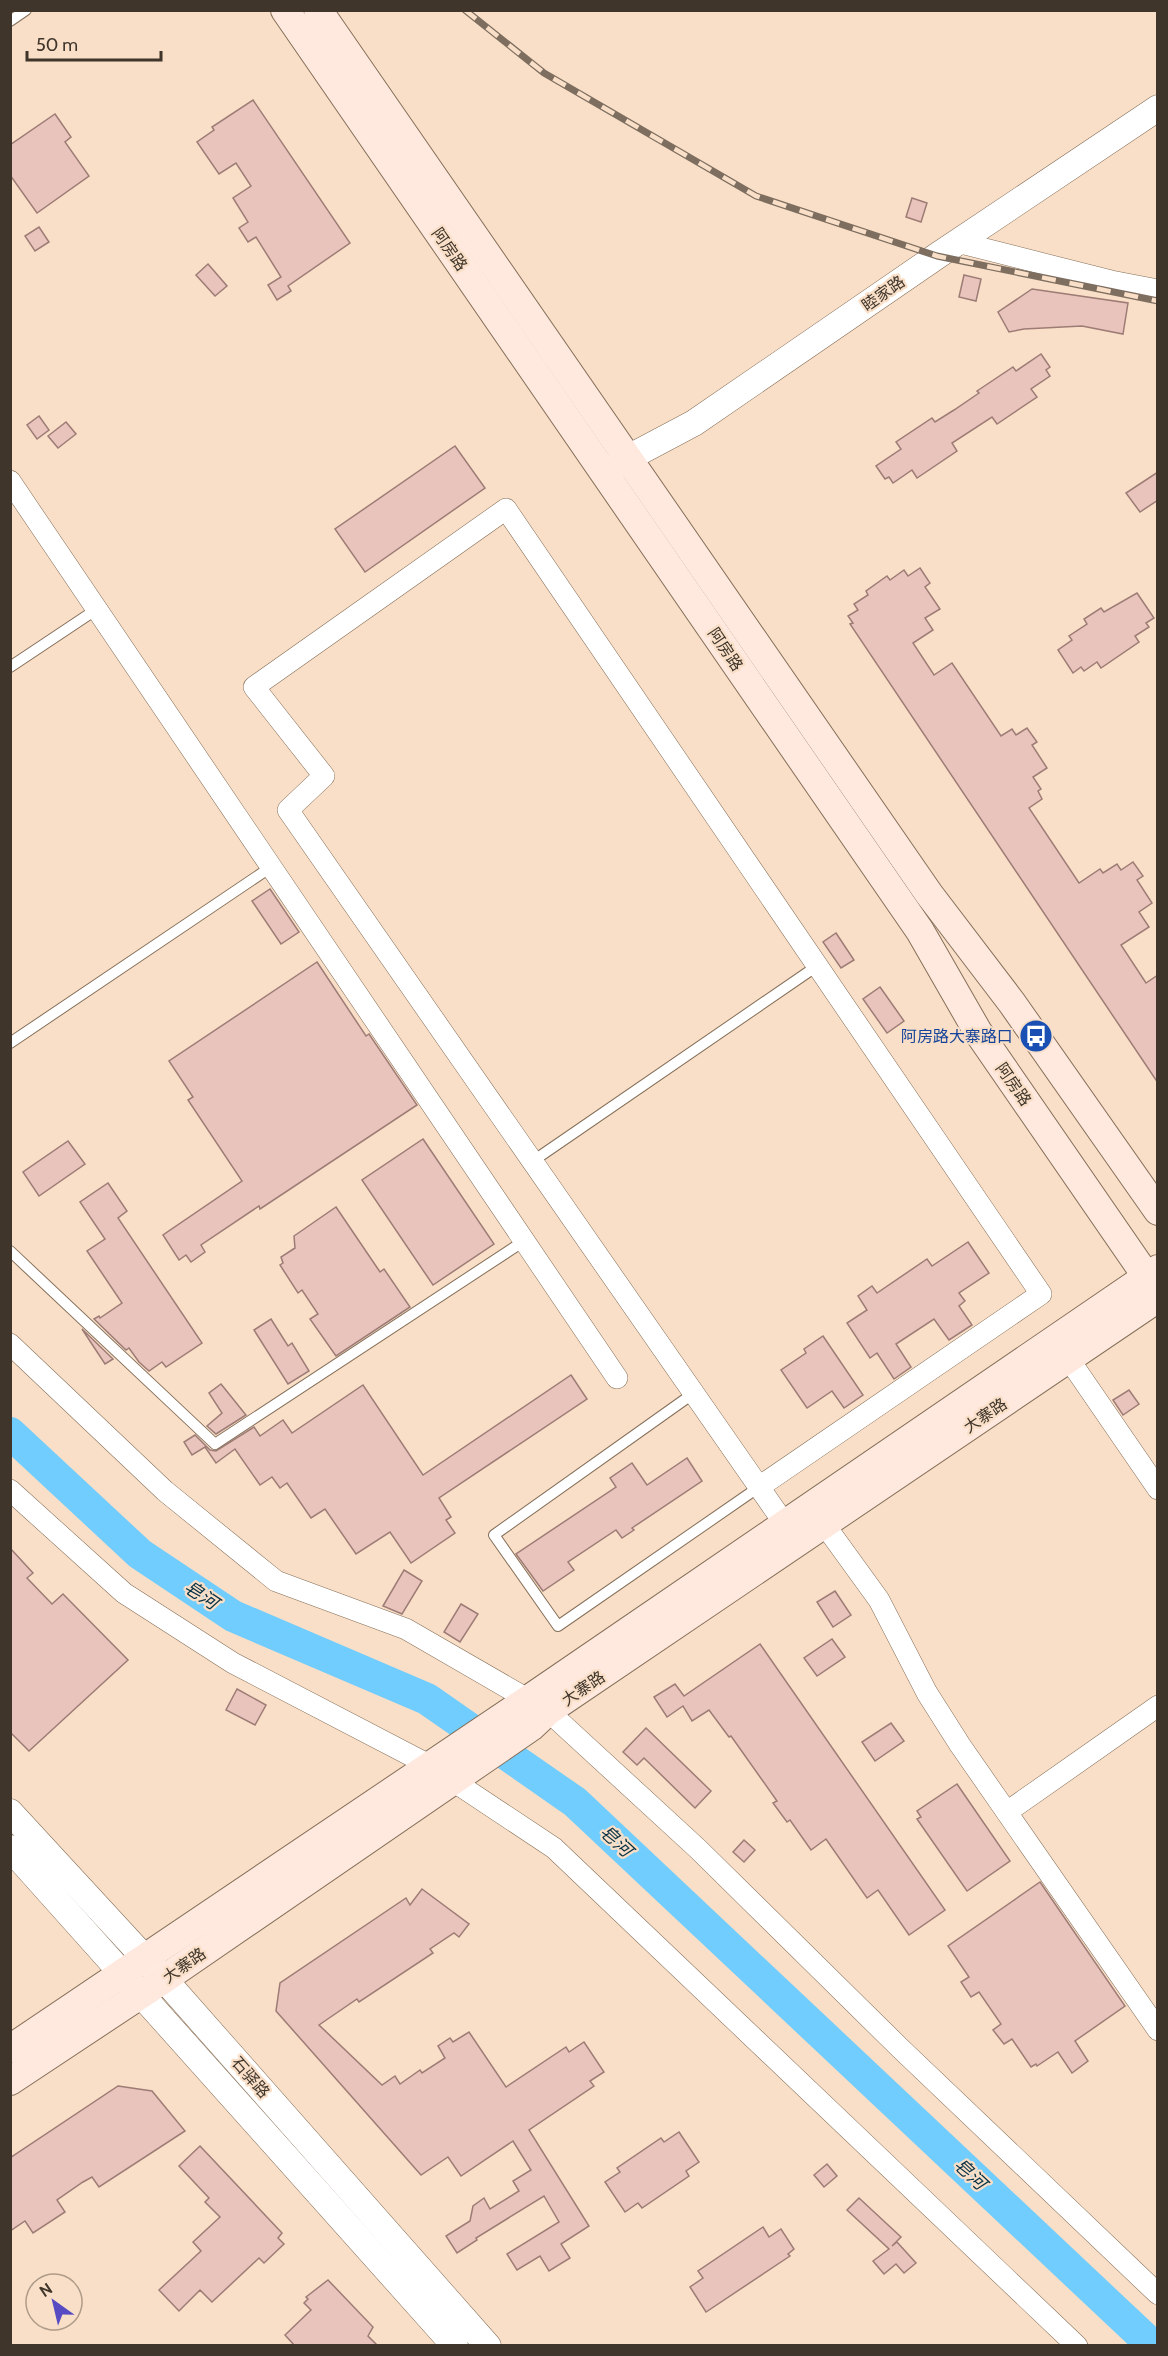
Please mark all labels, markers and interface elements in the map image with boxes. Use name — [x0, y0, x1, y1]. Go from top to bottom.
scale bar — [27, 24, 160, 62]
text: 50 m — [36, 34, 78, 56]
street label: 阿房路 — [428, 224, 471, 274]
street label: 睦家路 — [858, 272, 908, 315]
street label: 阿房路 — [704, 624, 747, 674]
bus stop icon: 阿房路大寨路口 — [1018, 1018, 1054, 1054]
place label: 阿房路大寨路口 — [901, 1027, 1013, 1046]
street label: 阿房路 — [992, 1059, 1035, 1109]
street label: 大寨路 — [960, 1394, 1010, 1437]
water label: 皂河 — [180, 1576, 225, 1616]
street label: 大寨路 — [558, 1667, 608, 1710]
water label: 皂河 — [595, 1821, 639, 1863]
street label: 大寨路 — [159, 1944, 209, 1987]
street label: 石驿路 — [228, 2053, 274, 2102]
water label: 皂河 — [949, 2154, 993, 2196]
north arrow — [24, 2272, 84, 2332]
text: N — [36, 2279, 56, 2301]

